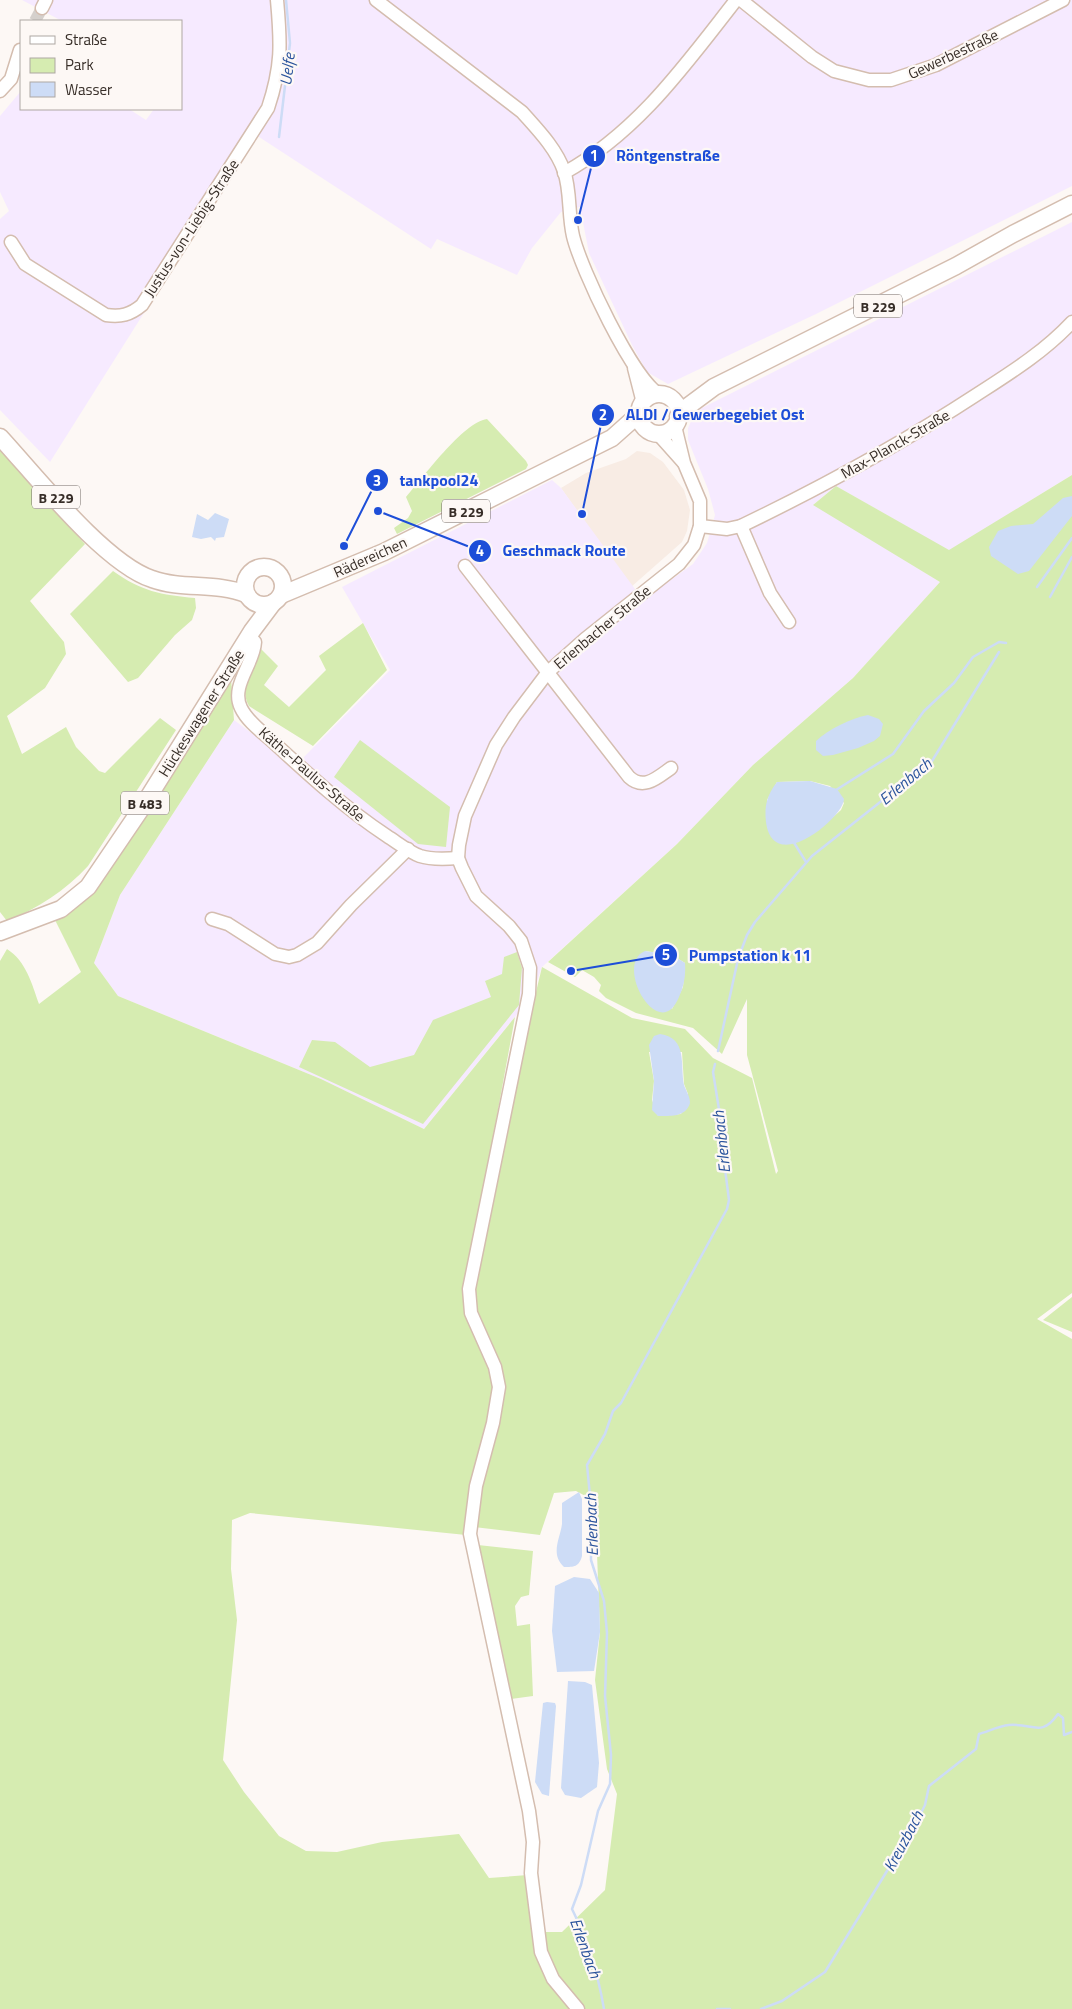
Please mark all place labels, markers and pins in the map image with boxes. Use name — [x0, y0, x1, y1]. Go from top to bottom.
callout: Röntgenstraße — [581, 140, 730, 171]
callout: ALDI / Gewerbegebiet Ost — [591, 399, 814, 430]
callout: tankpool24 — [365, 465, 489, 496]
callout: Geschmack Route — [467, 535, 635, 566]
callout: Pumpstation k 11 — [654, 940, 821, 971]

